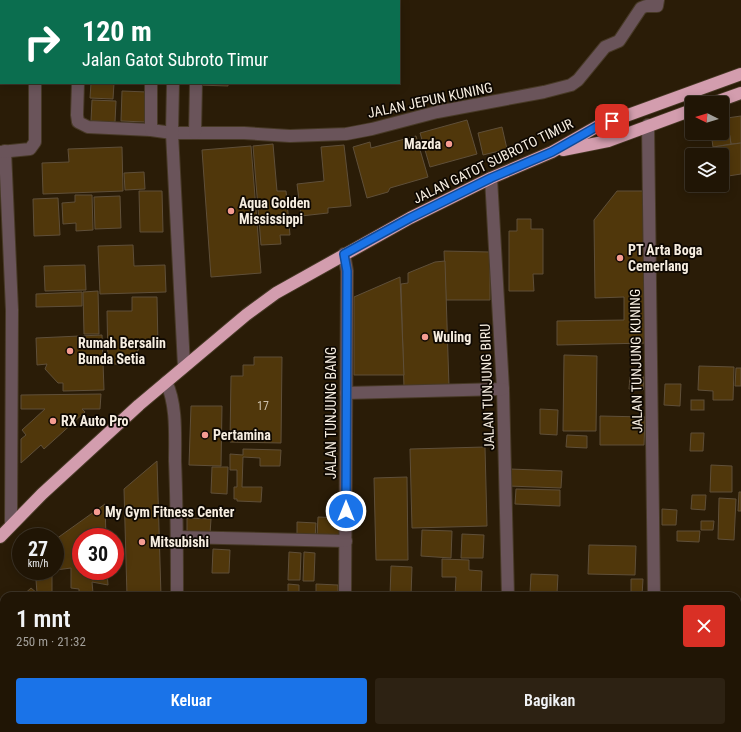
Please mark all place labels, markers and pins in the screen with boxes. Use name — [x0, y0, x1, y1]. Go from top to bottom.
pin — [595, 104, 629, 138]
place label: Mazda — [404, 136, 441, 152]
marker: Mazda — [444, 139, 454, 149]
place label: Aqua Golden Mississippi — [239, 195, 310, 227]
marker: Aqua Golden Mississippi — [226, 206, 236, 216]
place label: PT Arta Boga Cemerlang — [628, 242, 703, 274]
marker: PT Arta Boga Cemerlang — [615, 253, 625, 263]
place label: Wuling — [433, 329, 471, 345]
marker: Wuling — [420, 332, 430, 342]
place label: Rumah Bersalin Bunda Setia — [78, 335, 166, 367]
marker: Rumah Bersalin Bunda Setia — [65, 346, 75, 356]
place label: RX Auto Pro — [61, 413, 129, 429]
marker: RX Auto Pro — [48, 416, 58, 426]
place label: Pertamina — [213, 427, 271, 443]
marker: Pertamina — [200, 430, 210, 440]
place label: My Gym Fitness Center — [105, 504, 235, 520]
marker: My Gym Fitness Center — [92, 507, 102, 517]
place label: Mitsubishi — [150, 534, 209, 550]
marker: Mitsubishi — [137, 537, 147, 547]

